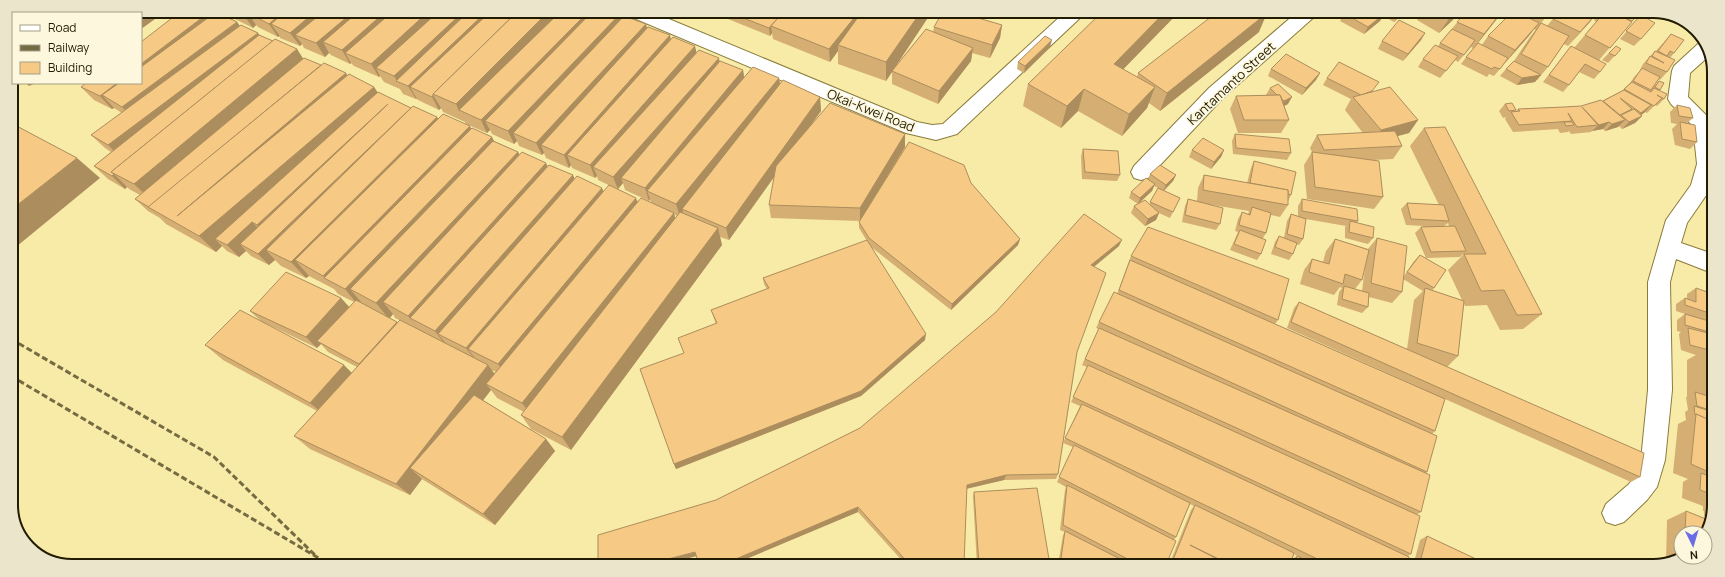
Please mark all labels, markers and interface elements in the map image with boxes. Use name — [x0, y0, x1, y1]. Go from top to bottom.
legend — [12, 12, 142, 84]
text: Road — [48, 19, 76, 36]
street label: Kantamanto Street — [1183, 37, 1279, 129]
text: Railway — [48, 39, 90, 56]
text: Building — [48, 59, 92, 76]
street label: Okai-Kwei Road — [824, 84, 918, 136]
north arrow — [1673, 525, 1713, 565]
text: N — [1689, 548, 1699, 563]

